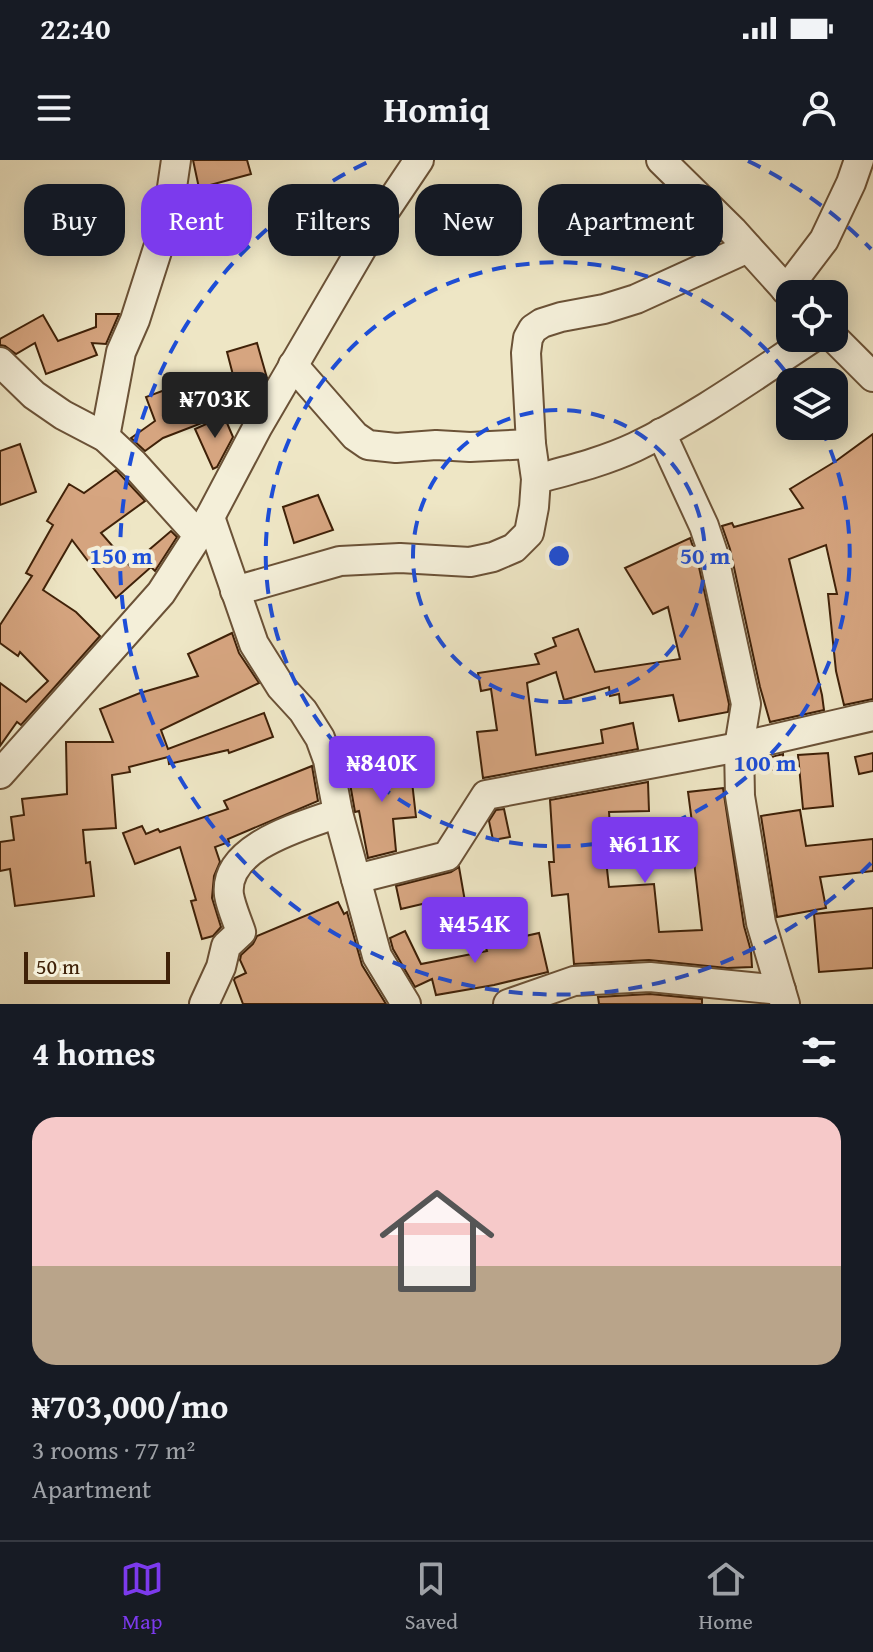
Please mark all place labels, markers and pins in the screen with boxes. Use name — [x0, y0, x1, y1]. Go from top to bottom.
pin: ₦703K — [159, 372, 271, 440]
centre of rings — [545, 542, 573, 570]
pin: ₦840K — [326, 736, 438, 804]
pin: ₦611K — [589, 817, 701, 885]
pin: ₦454K — [419, 897, 531, 965]

